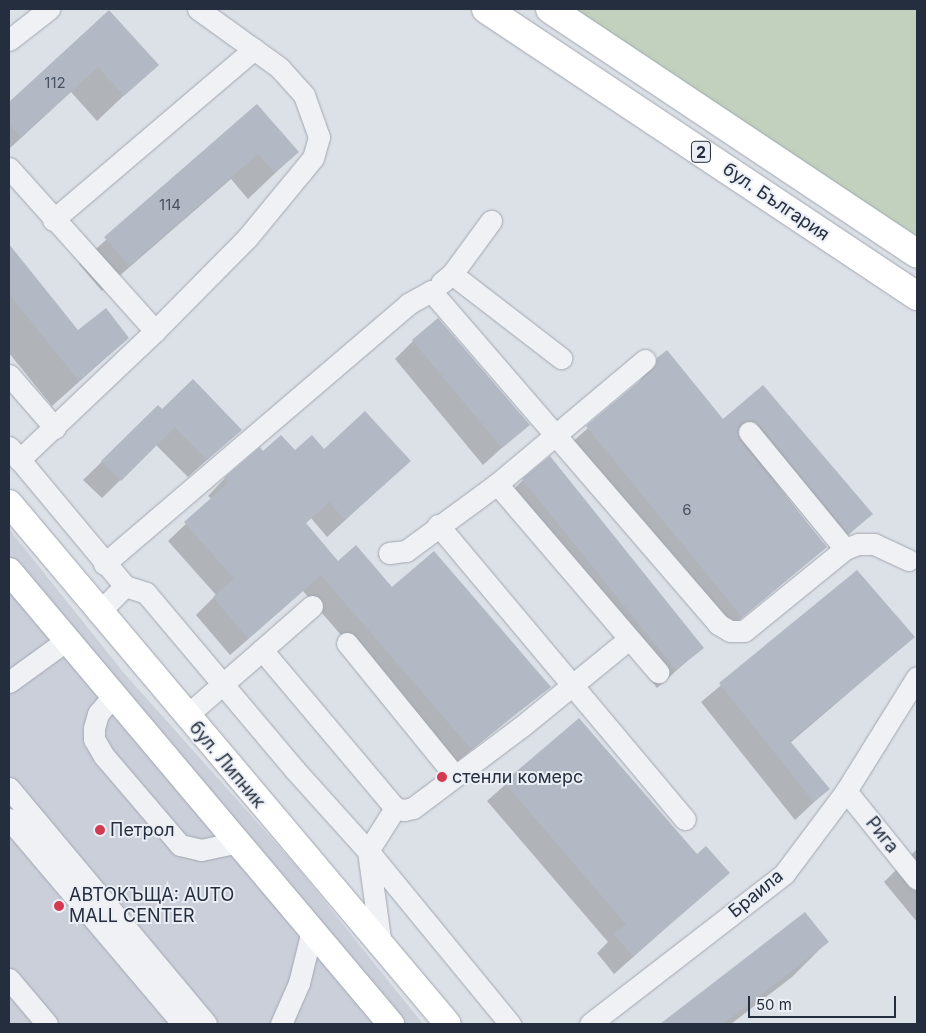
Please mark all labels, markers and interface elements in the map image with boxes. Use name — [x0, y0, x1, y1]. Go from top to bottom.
house number: 112 — [44, 74, 66, 92]
road number: 2 — [690, 138, 712, 166]
street label: бул. България — [719, 158, 833, 246]
house number: 114 — [159, 196, 181, 214]
house number: 6 — [682, 501, 692, 519]
street label: бул. Липник — [185, 717, 269, 813]
place label: стенли комерс — [452, 766, 583, 788]
marker: стенли комерс — [436, 771, 448, 783]
street label: Рига — [861, 813, 903, 857]
place label: Петрол — [110, 819, 175, 841]
marker: Петрол — [94, 824, 106, 836]
street label: Браила — [724, 865, 788, 923]
place label: АВТОКЪЩА: AUTO MALL CENTER — [69, 885, 234, 928]
marker: АВТОКЪЩА: AUTO MALL CENTER — [53, 900, 65, 912]
scale bar — [751, 986, 898, 1018]
text: 50 m — [756, 995, 792, 1014]

